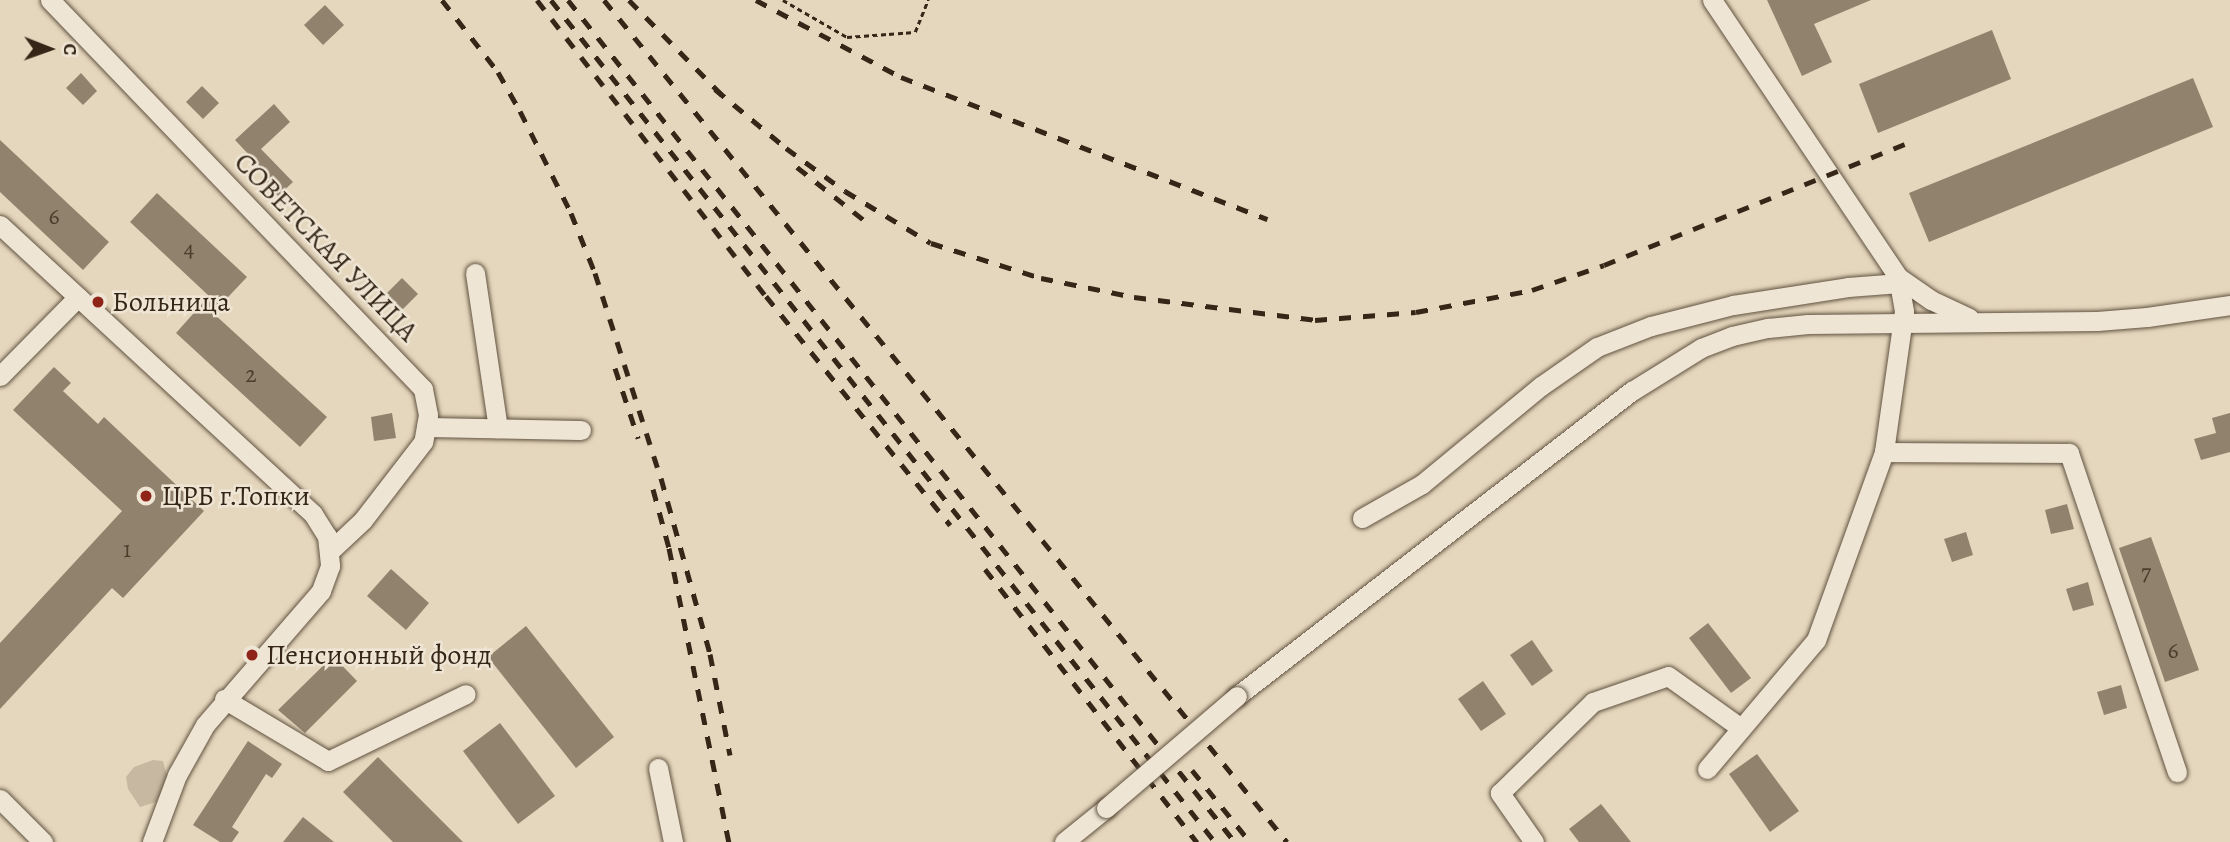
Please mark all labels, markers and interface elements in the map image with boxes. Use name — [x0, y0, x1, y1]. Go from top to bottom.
north arrow — [14, 14, 84, 84]
text: С — [57, 43, 83, 55]
street label: СОВЕТСКАЯ УЛИЦА — [227, 146, 425, 348]
house number: 6 — [48, 203, 60, 231]
house number: 4 — [184, 235, 194, 263]
place label: Больница — [112, 285, 230, 319]
marker: Больница — [90, 294, 106, 310]
house number: 2 — [245, 361, 257, 389]
place label: ЦРБ г.Топки — [162, 479, 310, 513]
marker: ЦРБ г.Топки — [136, 486, 156, 506]
house number: 1 — [123, 536, 131, 564]
house number: 7 — [2141, 559, 2151, 587]
house number: 6 — [2167, 637, 2179, 665]
place label: Пенсионный фонд — [266, 638, 492, 672]
marker: Пенсионный фонд — [244, 647, 260, 663]

